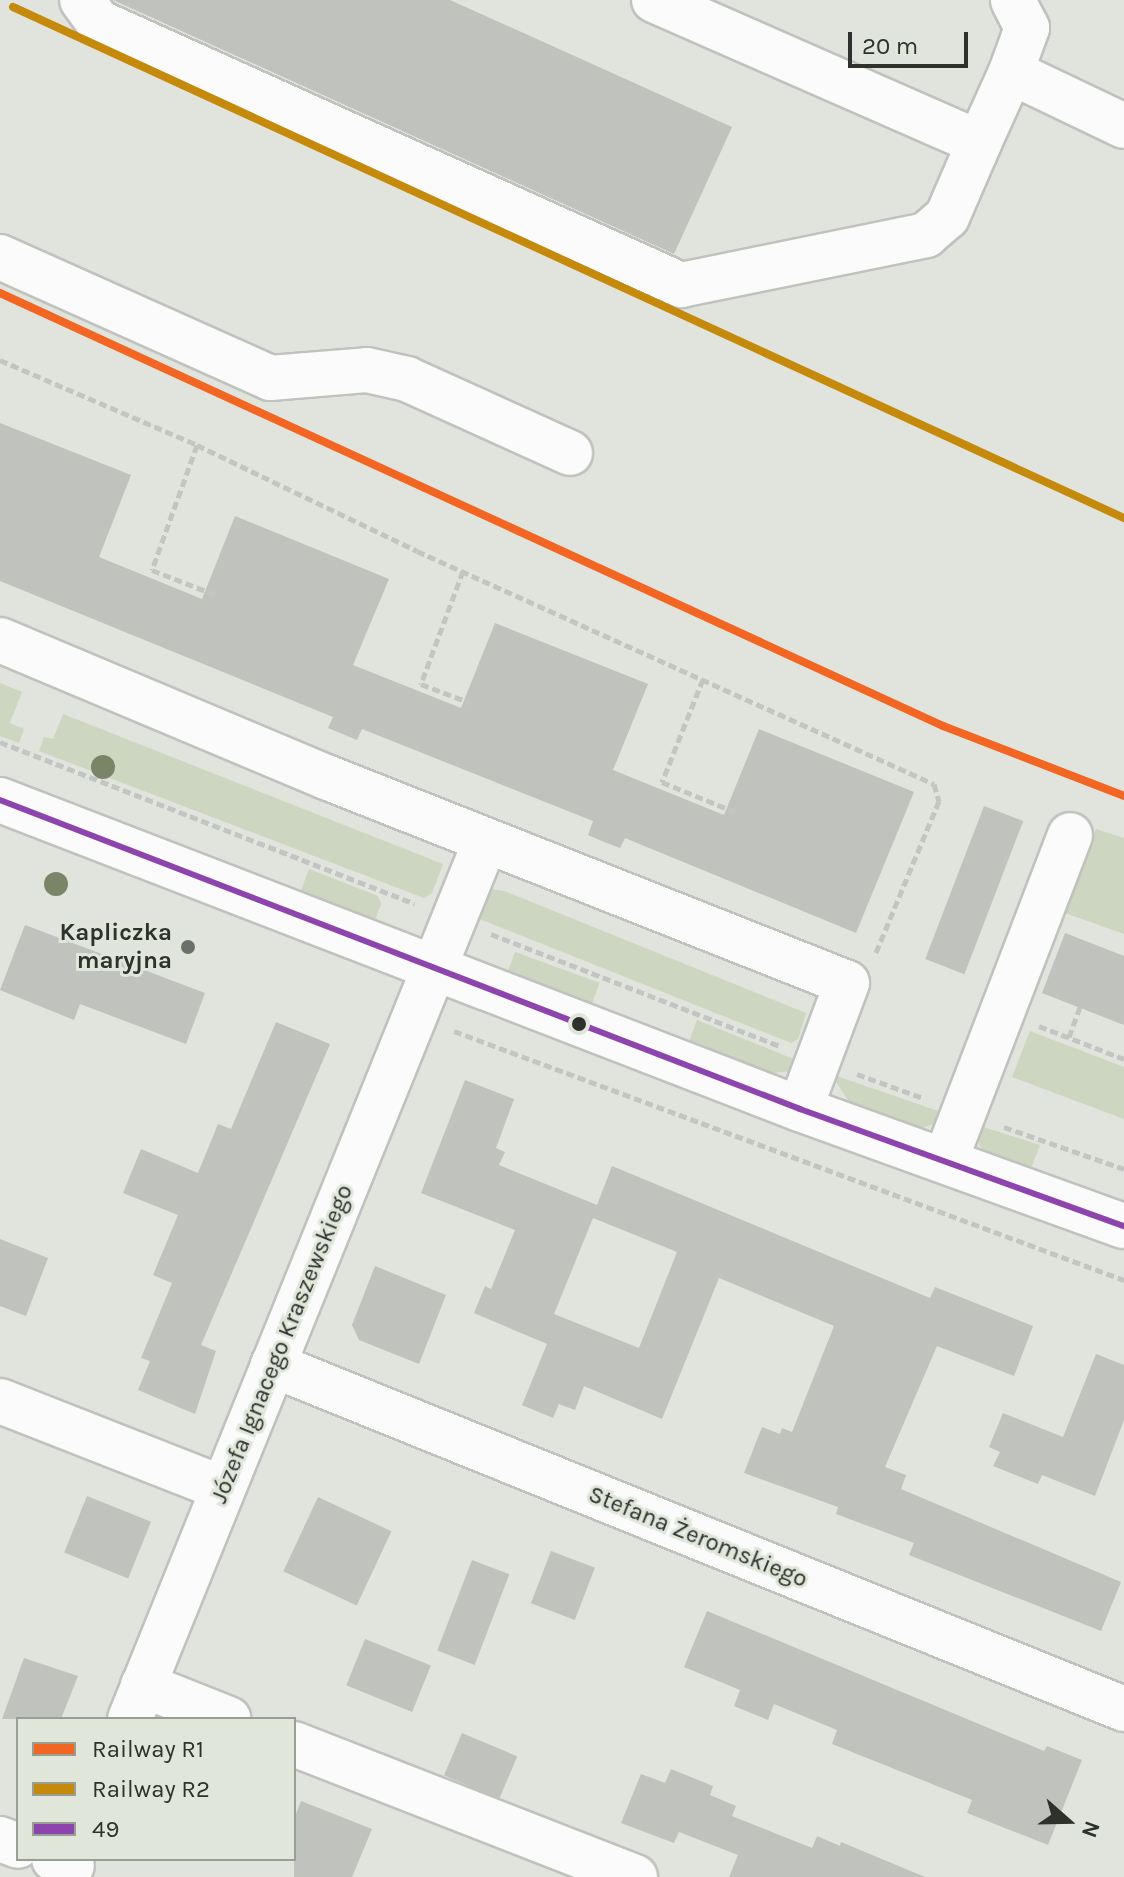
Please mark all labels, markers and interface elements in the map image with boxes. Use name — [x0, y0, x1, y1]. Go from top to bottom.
scale bar — [852, 16, 972, 66]
text: 20 m — [862, 32, 918, 60]
place label: Kapliczka maryjna — [60, 919, 172, 975]
marker: Kapliczka maryjna — [179, 938, 197, 956]
unlabelled marker — [571, 1016, 587, 1032]
street label: Józefa Ignacego Kraszewskiego — [205, 1180, 359, 1508]
street label: Stefana Żeromskiego — [584, 1480, 812, 1594]
legend — [16, 1717, 296, 1861]
text: Railway R1 — [92, 1735, 204, 1763]
text: Railway R2 — [92, 1775, 210, 1803]
north arrow — [1028, 1781, 1108, 1861]
text: 49 — [92, 1815, 119, 1843]
text: N — [1076, 1817, 1105, 1841]

